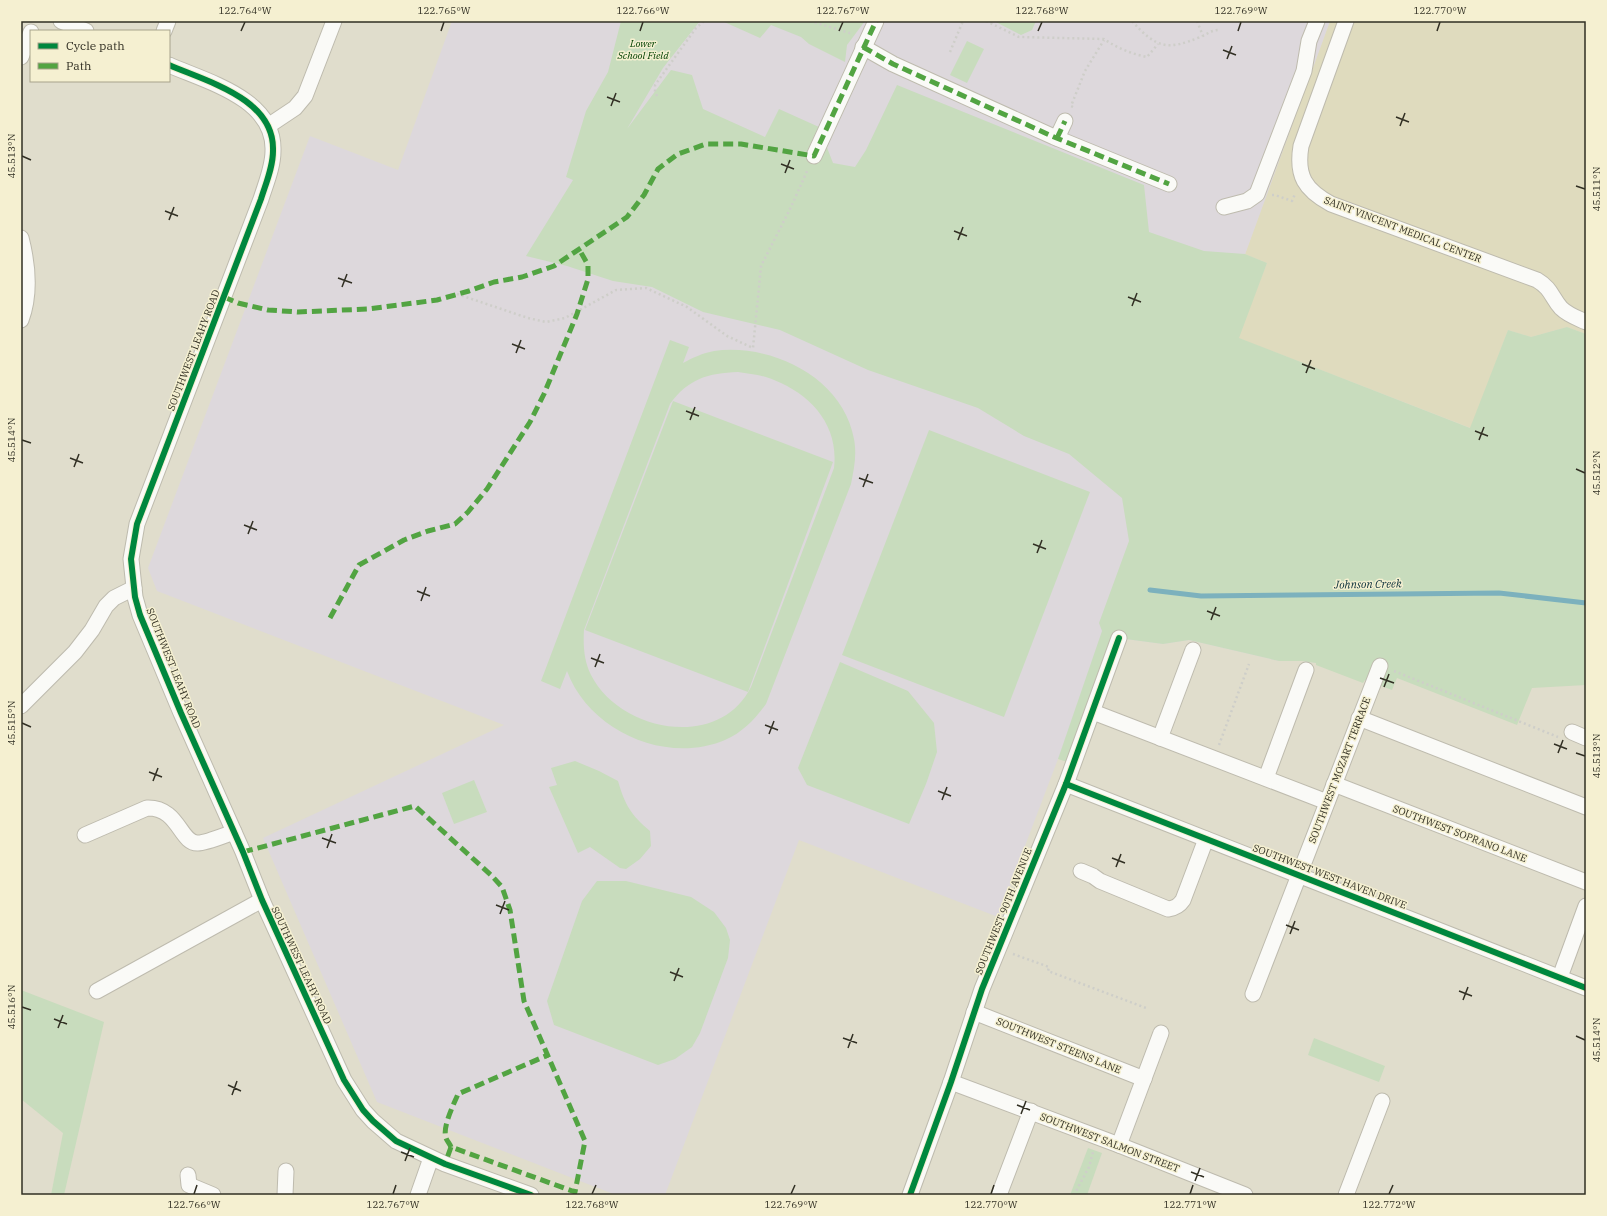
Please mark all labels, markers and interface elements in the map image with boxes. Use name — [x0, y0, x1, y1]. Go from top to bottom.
text: 122.764°W — [218, 4, 272, 17]
text: 122.765°W — [417, 4, 471, 17]
text: 122.766°W — [616, 4, 670, 17]
text: 122.767°W — [816, 4, 870, 17]
text: 122.768°W — [1015, 4, 1069, 17]
text: 122.769°W — [1214, 4, 1268, 17]
text: 122.770°W — [1413, 4, 1467, 17]
legend — [30, 30, 170, 82]
park label: Lower School Field — [616, 37, 669, 62]
text: Cycle path — [66, 38, 125, 53]
text: Path — [66, 58, 92, 73]
text: 45.513°N — [5, 133, 18, 179]
text: 45.511°N — [1590, 166, 1603, 212]
street label: SAINT VINCENT MEDICAL CENTER — [1322, 193, 1484, 266]
street label: SOUTHWEST LEAHY ROAD — [164, 288, 223, 413]
text: 45.514°N — [5, 417, 18, 463]
text: 45.512°N — [1590, 450, 1603, 496]
water label: Johnson Creek — [1333, 576, 1402, 592]
street label: SOUTHWEST LEAHY ROAD — [143, 606, 204, 730]
street label: SOUTHWEST MOZART TERRACE — [1305, 695, 1373, 845]
text: 45.515°N — [5, 700, 18, 746]
text: 45.513°N — [1590, 733, 1603, 779]
street label: SOUTHWEST SOPRANO LANE — [1391, 802, 1529, 865]
street label: SOUTHWEST WEST HAVEN DRIVE — [1251, 841, 1409, 912]
street label: SOUTHWEST 90TH AVENUE — [972, 846, 1035, 976]
street label: SOUTHWEST LEAHY ROAD — [268, 904, 335, 1026]
text: 45.516°N — [5, 984, 18, 1030]
street label: SOUTHWEST STEENS LANE — [994, 1014, 1123, 1077]
text: 45.514°N — [1590, 1017, 1603, 1063]
street label: SOUTHWEST SALMON STREET — [1038, 1110, 1182, 1175]
text: 122.766°W — [167, 1198, 221, 1211]
text: 122.767°W — [366, 1198, 420, 1211]
text: 122.768°W — [565, 1198, 619, 1211]
text: 122.769°W — [764, 1198, 818, 1211]
text: 122.770°W — [964, 1198, 1018, 1211]
text: 122.771°W — [1163, 1198, 1217, 1211]
text: 122.772°W — [1362, 1198, 1416, 1211]

